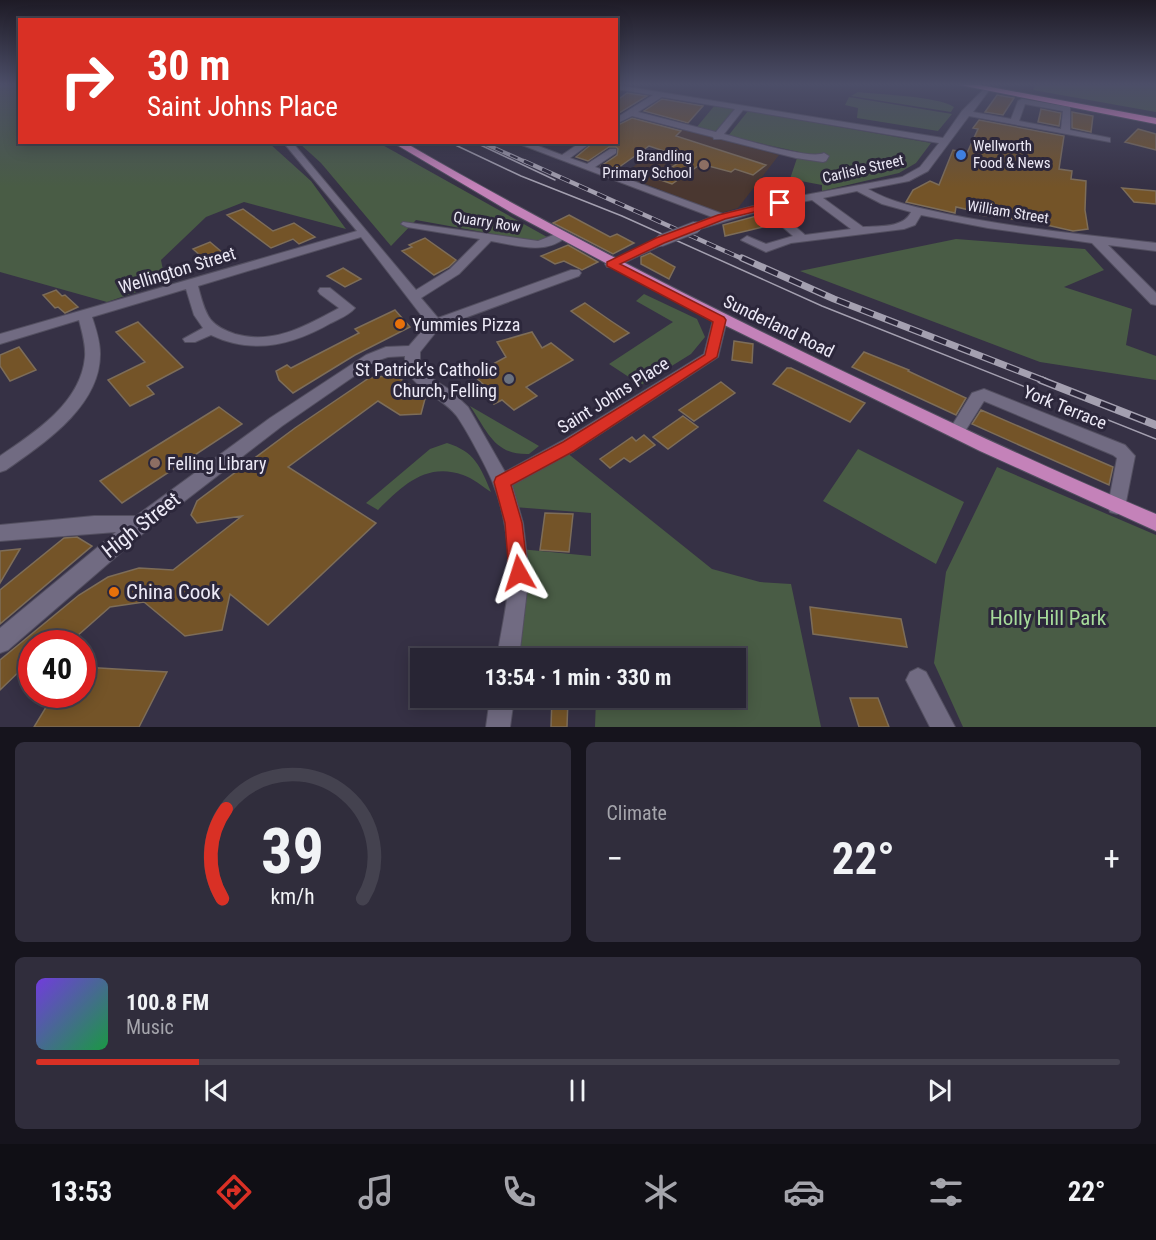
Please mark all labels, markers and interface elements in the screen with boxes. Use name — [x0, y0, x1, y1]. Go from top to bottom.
text: 30 m — [147, 41, 230, 90]
icon: right — [48, 42, 126, 120]
text: Saint Johns Place — [147, 91, 338, 123]
place label: Wellworth Food & News — [973, 137, 1051, 172]
place label: Brandling Primary School — [602, 147, 692, 182]
marker: Wellworth Food & News — [954, 148, 968, 162]
street label: Carlisle Street — [821, 151, 905, 187]
marker: Brandling Primary School — [697, 158, 711, 172]
pin — [754, 177, 805, 228]
icon: arrive — [763, 186, 796, 219]
street label: William Street — [966, 197, 1050, 227]
street label: Quarry Row — [452, 208, 522, 236]
street label: Wellington Street — [116, 242, 238, 298]
street label: Sunderland Road — [720, 290, 838, 362]
place label: Yummies Pizza — [412, 314, 520, 335]
marker: Yummies Pizza — [393, 317, 407, 331]
street label: Saint Johns Place — [553, 352, 673, 438]
place label: St Patrick's Catholic Church, Felling — [355, 359, 497, 401]
marker: St Patrick's Catholic Church, Felling — [502, 372, 516, 386]
street label: York Terrace — [1020, 381, 1110, 433]
place label: Felling Library — [167, 453, 267, 474]
marker: Felling Library — [148, 456, 162, 470]
street label: High Street — [97, 487, 185, 563]
position arrow — [487, 541, 551, 605]
place label: China Cook — [126, 580, 221, 604]
marker: China Cook — [107, 585, 121, 599]
park label: Holly Hill Park — [990, 606, 1107, 630]
speed limit sign: 40 — [18, 630, 96, 708]
text: 13:54 · 1 min · 330 m — [485, 665, 671, 690]
text: Climate — [607, 801, 667, 825]
text: 39 — [261, 815, 324, 888]
text: 22° — [832, 832, 895, 885]
text: − — [607, 839, 623, 878]
text: + — [1104, 839, 1120, 878]
text: km/h — [271, 884, 315, 909]
text: 100.8 FM — [126, 990, 209, 1015]
text: Music — [126, 1015, 174, 1039]
icon: previous — [200, 1074, 233, 1107]
icon: pause — [561, 1074, 594, 1107]
icon: next — [923, 1074, 956, 1107]
icon: directions — [213, 1171, 255, 1213]
icon: music — [355, 1171, 397, 1213]
icon: phone — [498, 1171, 540, 1213]
icon: climate — [640, 1171, 682, 1213]
icon: car — [783, 1171, 825, 1213]
icon: filters — [925, 1171, 967, 1213]
text: 13:53 — [50, 1176, 112, 1208]
text: 22° — [1068, 1176, 1106, 1208]

